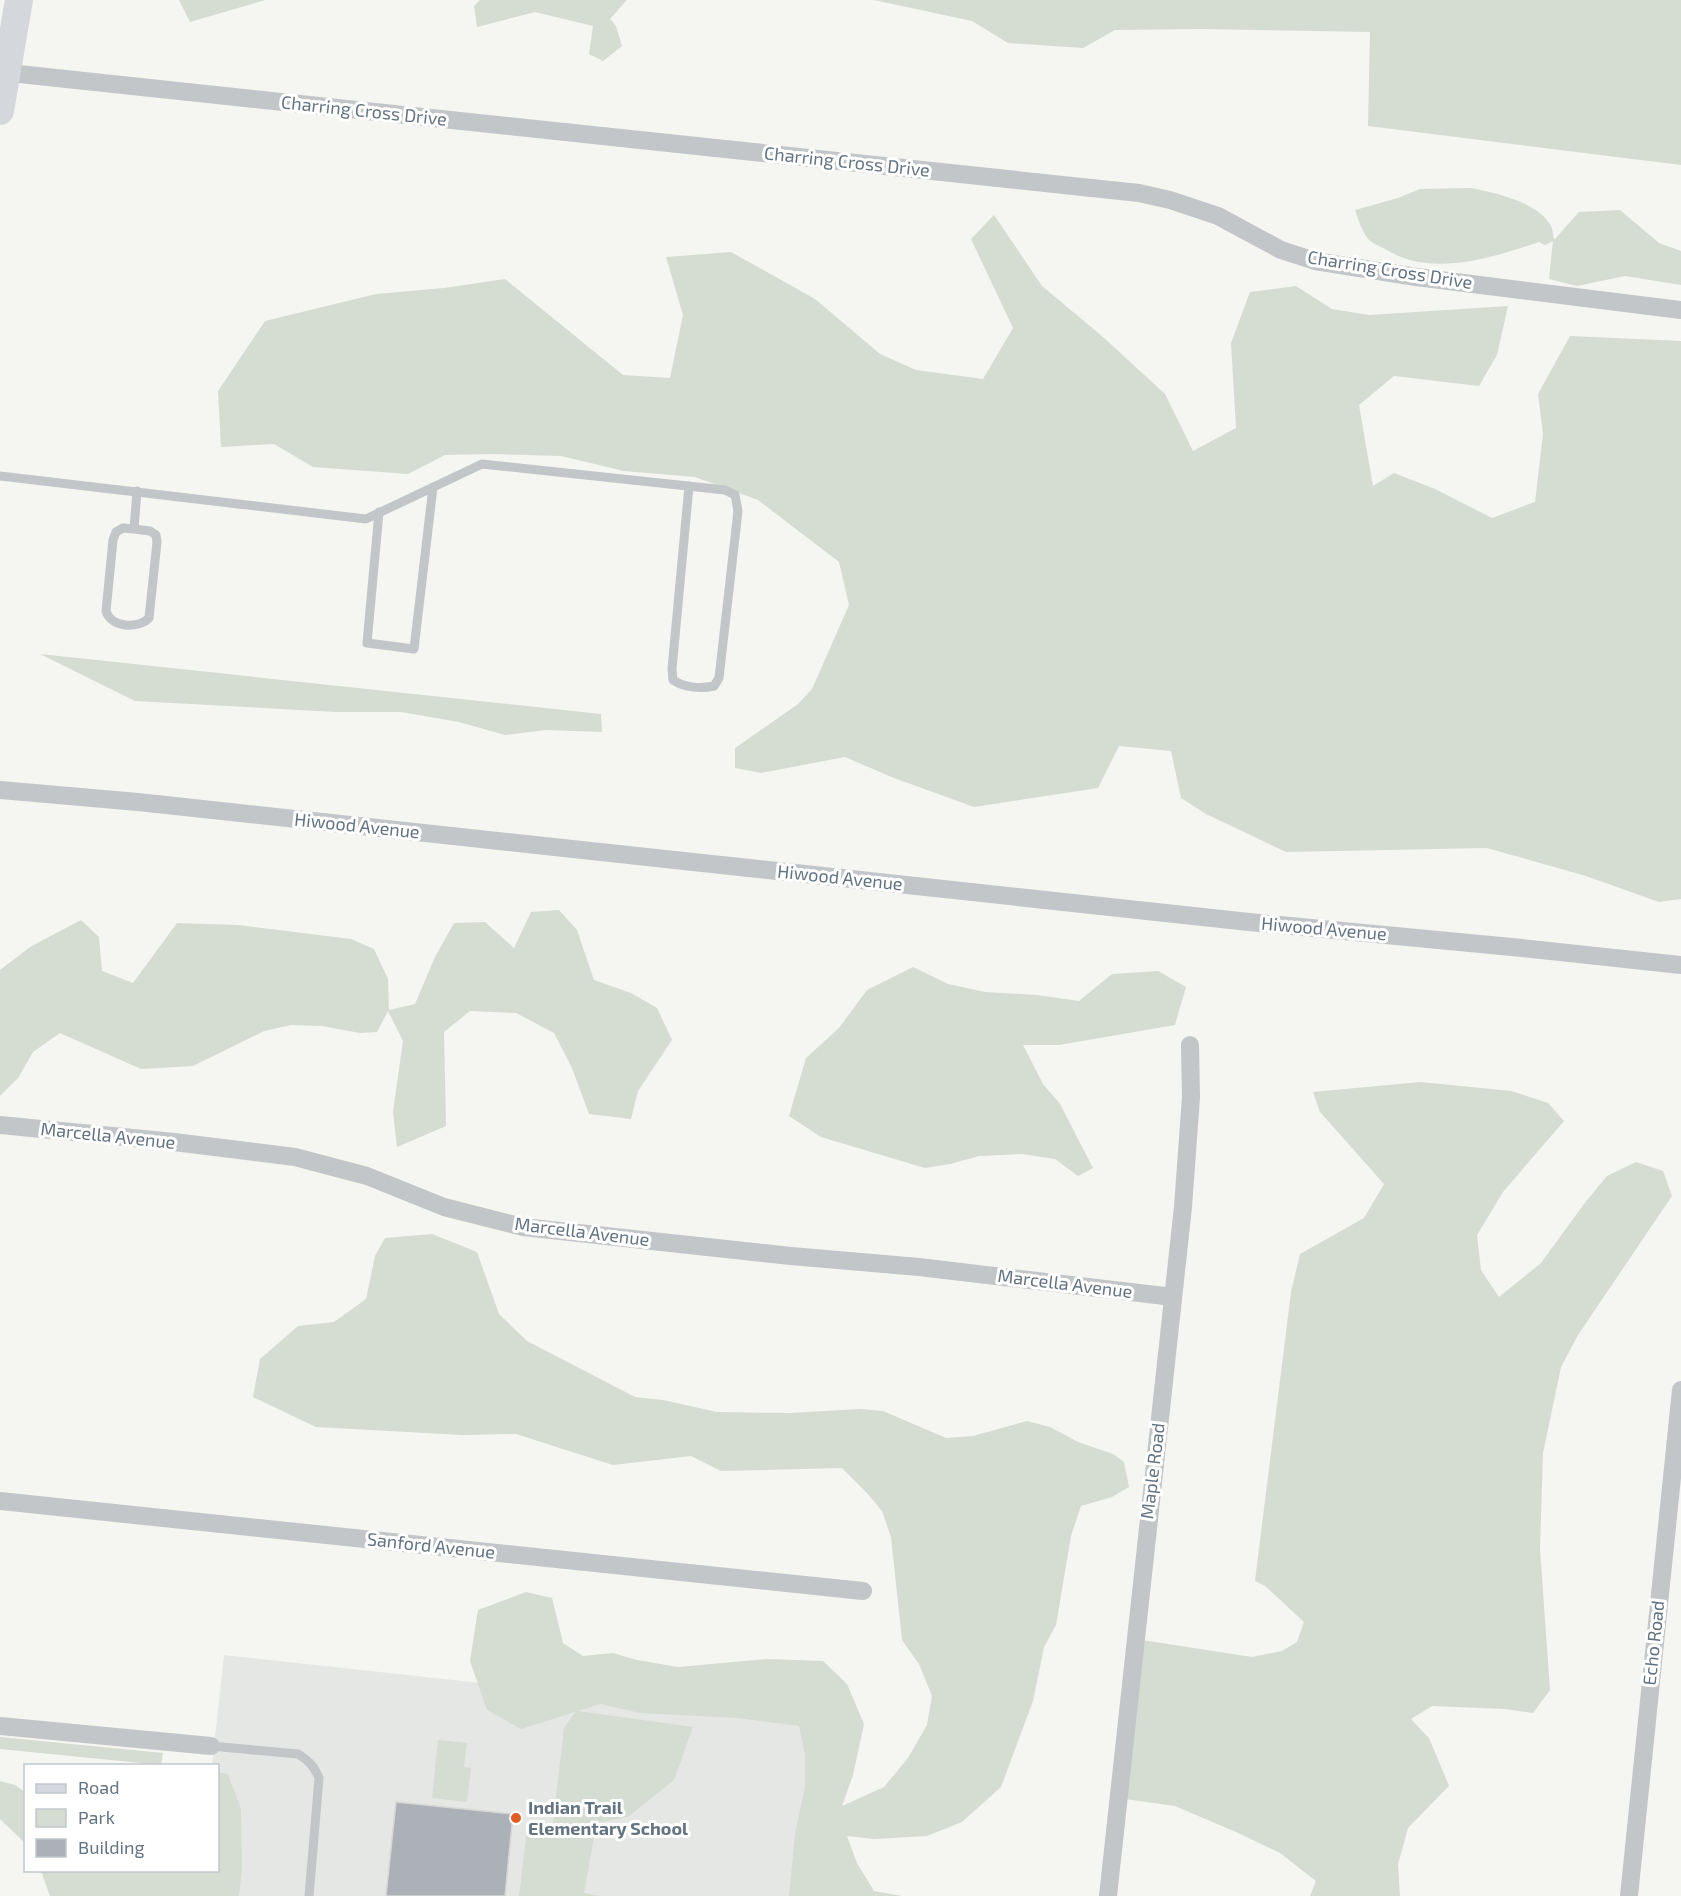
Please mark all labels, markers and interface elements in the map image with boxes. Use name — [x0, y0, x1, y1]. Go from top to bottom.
street label: Charring Cross Drive — [280, 90, 448, 130]
street label: Charring Cross Drive — [763, 141, 931, 181]
street label: Charring Cross Drive — [1306, 245, 1474, 293]
street label: Hiwood Avenue — [293, 807, 421, 843]
street label: Hiwood Avenue — [776, 859, 904, 895]
street label: Hiwood Avenue — [1260, 912, 1388, 944]
street label: Marcella Avenue — [40, 1117, 177, 1153]
street label: Marcella Avenue — [514, 1212, 651, 1250]
street label: Marcella Avenue — [997, 1264, 1134, 1302]
street label: Maple Road — [1135, 1422, 1169, 1520]
street label: Sanford Avenue — [366, 1527, 496, 1563]
street label: Echo Road — [1638, 1599, 1668, 1686]
legend — [24, 1764, 219, 1872]
text: Road — [78, 1776, 119, 1798]
place label: Indian Trail Elementary School — [528, 1796, 688, 1839]
text: Park — [78, 1806, 115, 1828]
marker: Indian Trail Elementary School — [509, 1811, 523, 1825]
text: Building — [78, 1836, 145, 1858]

